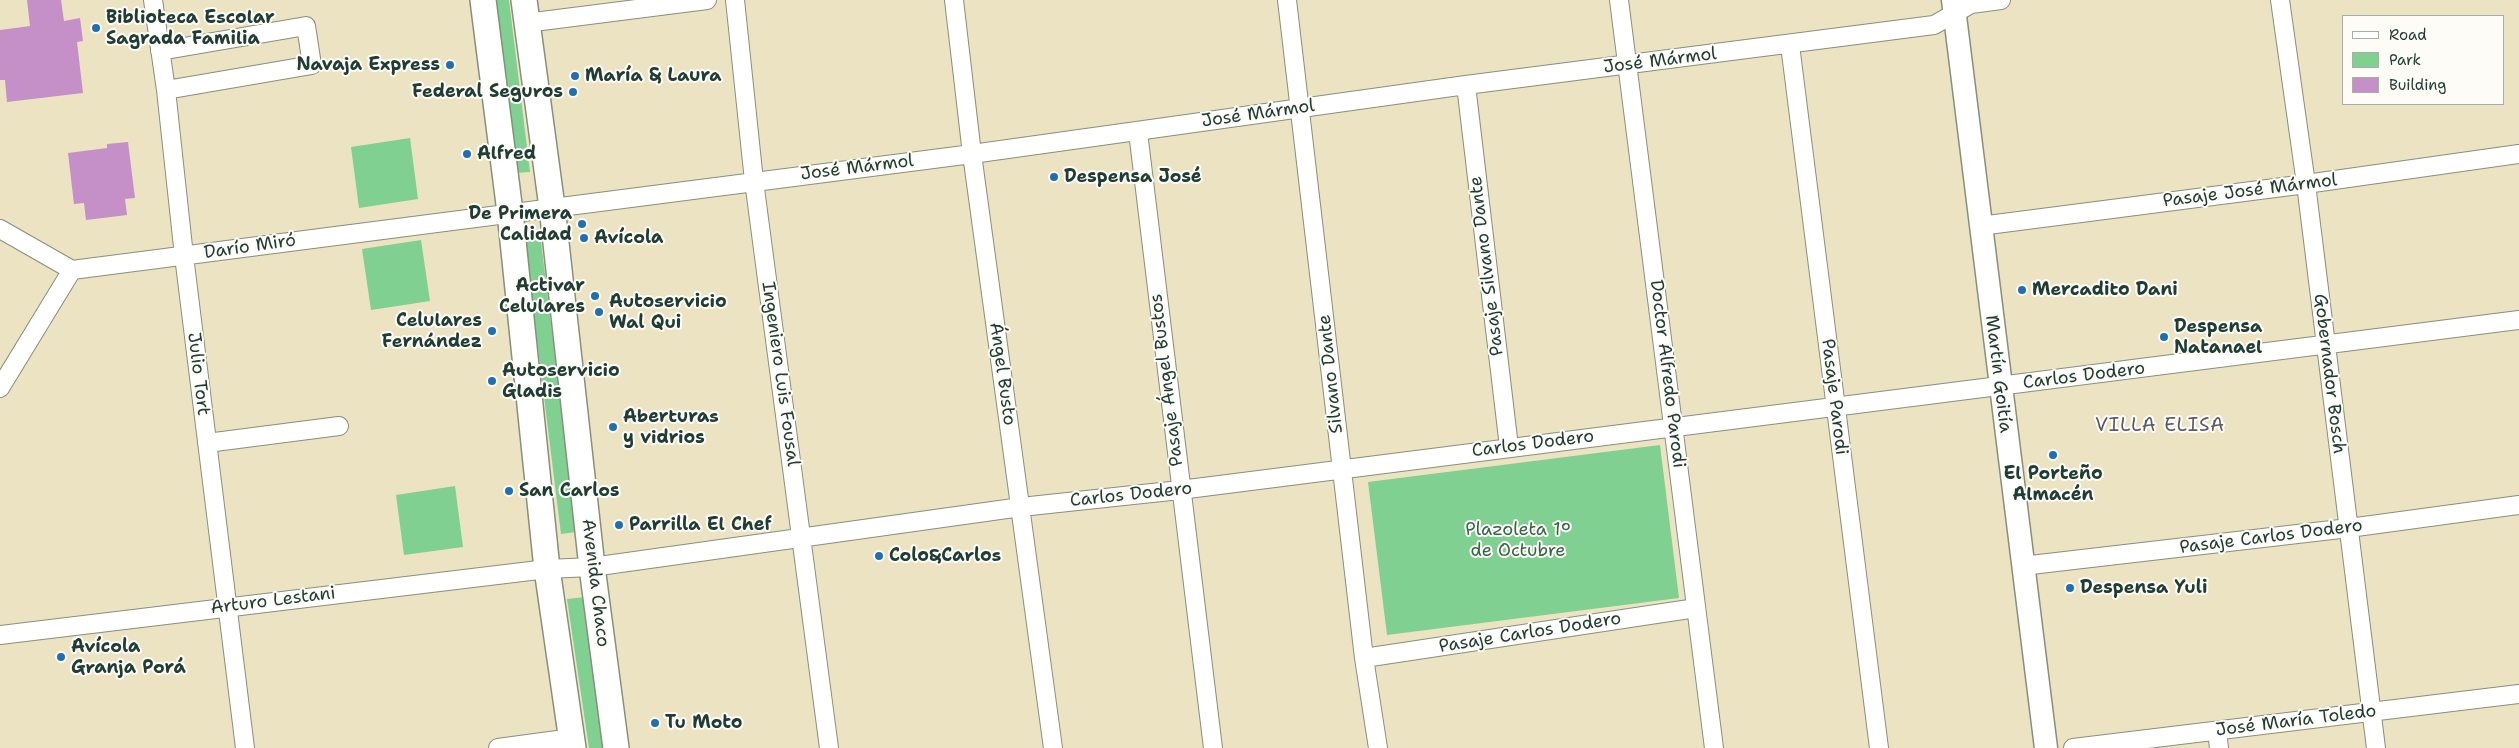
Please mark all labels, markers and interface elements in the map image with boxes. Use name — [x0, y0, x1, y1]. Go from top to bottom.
place label: Biblioteca Escolar Sagrada Familia — [106, 7, 275, 50]
legend — [2342, 15, 2504, 105]
marker: Biblioteca Escolar Sagrada Familia — [90, 22, 102, 34]
text: Road — [2389, 25, 2427, 45]
street label: José Mármol — [1602, 43, 1718, 79]
text: Park — [2389, 50, 2421, 70]
place label: Navaja Express — [296, 54, 440, 76]
marker: Navaja Express — [444, 59, 456, 71]
place label: María & Laura — [585, 65, 722, 87]
marker: María & Laura — [569, 70, 581, 82]
text: Building — [2389, 75, 2446, 95]
place label: Federal Seguros — [412, 81, 563, 103]
marker: Federal Seguros — [567, 86, 579, 98]
street label: José Mármol — [1200, 95, 1316, 133]
place label: Alfred — [477, 143, 536, 165]
marker: Alfred — [461, 148, 473, 160]
street label: José Mármol — [799, 150, 915, 186]
place label: Despensa José — [1064, 166, 1202, 188]
street label: Pasaje José Mármol — [2162, 170, 2338, 212]
marker: Despensa José — [1048, 171, 1060, 183]
street label: Pasaje Silvano Dante — [1465, 175, 1509, 357]
place label: De Primera Calidad — [469, 203, 572, 245]
marker: De Primera Calidad — [576, 218, 588, 230]
place label: Avícola — [594, 227, 663, 249]
street label: Darío Miró — [203, 230, 297, 264]
marker: Avícola — [578, 232, 590, 244]
place label: Activar Celulares — [499, 275, 585, 318]
street label: Doctor Alfredo Parodi — [1645, 279, 1689, 469]
place label: Mercadito Dani — [2032, 279, 2178, 301]
street label: Ingeniero Luis Fousal — [756, 280, 804, 468]
marker: Mercadito Dani — [2016, 284, 2028, 296]
marker: Activar Celulares — [589, 290, 601, 302]
place label: Autoservicio Wal Qui — [609, 291, 727, 334]
street label: Pasaje Ángel Bustos — [1146, 292, 1188, 468]
street label: Gobernador Bosch — [2308, 293, 2350, 455]
marker: Autoservicio Wal Qui — [593, 306, 605, 318]
place label: Celulares Fernández — [382, 310, 482, 352]
street label: Silvano Dante — [1314, 313, 1348, 435]
street label: Martín Goitía — [1980, 314, 2016, 434]
place label: Despensa Natanael — [2174, 316, 2262, 358]
street label: Ángel Busto — [984, 321, 1020, 427]
marker: Celulares Fernández — [486, 325, 498, 337]
street label: Julio Tort — [182, 331, 214, 417]
marker: Despensa Natanael — [2158, 331, 2170, 343]
street label: Pasaje Parodi — [1816, 338, 1852, 456]
street label: Carlos Dodero — [2022, 358, 2146, 394]
place label: Autoservicio Gladis — [502, 360, 620, 402]
marker: Autoservicio Gladis — [486, 375, 498, 387]
place label: Aberturas y vidrios — [623, 406, 719, 448]
district label: VILLA ELISA — [2094, 415, 2226, 437]
marker: Aberturas y vidrios — [607, 421, 619, 433]
street label: Carlos Dodero — [1471, 426, 1595, 462]
marker: El Porteño Almacén — [2047, 449, 2059, 461]
place label: El Porteño Almacén — [2003, 463, 2103, 506]
street label: Carlos Dodero — [1069, 478, 1193, 512]
place label: San Carlos — [519, 480, 619, 502]
marker: San Carlos — [503, 485, 515, 497]
place label: Parrilla El Chef — [629, 514, 772, 536]
street label: Pasaje Carlos Dodero — [2178, 515, 2364, 559]
street label: Avenida Chaco — [576, 518, 614, 648]
marker: Parrilla El Chef — [613, 519, 625, 531]
park label: Plazoleta 1° de Octubre — [1465, 519, 1571, 562]
place label: Colo&Carlos — [889, 545, 1001, 567]
marker: Colo&Carlos — [873, 550, 885, 562]
place label: Despensa Yuli — [2080, 577, 2207, 599]
marker: Despensa Yuli — [2064, 582, 2076, 594]
street label: Arturo Lestani — [209, 583, 337, 619]
street label: Pasaje Carlos Dodero — [1437, 608, 1623, 658]
place label: Avícola Granja Porá — [71, 636, 186, 679]
marker: Avícola Granja Porá — [55, 651, 67, 663]
street label: José María Toledo — [2214, 700, 2378, 742]
place label: Tu Moto — [665, 712, 743, 734]
marker: Tu Moto — [649, 717, 661, 729]

